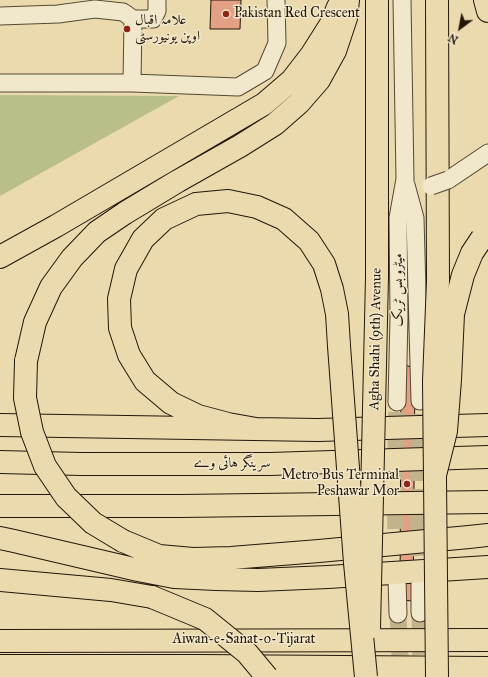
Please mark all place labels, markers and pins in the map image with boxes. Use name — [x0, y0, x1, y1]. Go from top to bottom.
place label: Pakistan Red Crescent — [234, 6, 360, 22]
marker: Pakistan Red Crescent — [221, 9, 231, 19]
place label: علامہ اقبال اوپن یونیورسٹی — [135, 13, 200, 46]
marker: علامہ اقبال اوپن یونیورسٹی — [122, 24, 132, 34]
place label: Metro Bus Terminal Peshawar Mor — [281, 468, 399, 500]
marker: Metro Bus Terminal Peshawar Mor — [402, 479, 412, 489]

